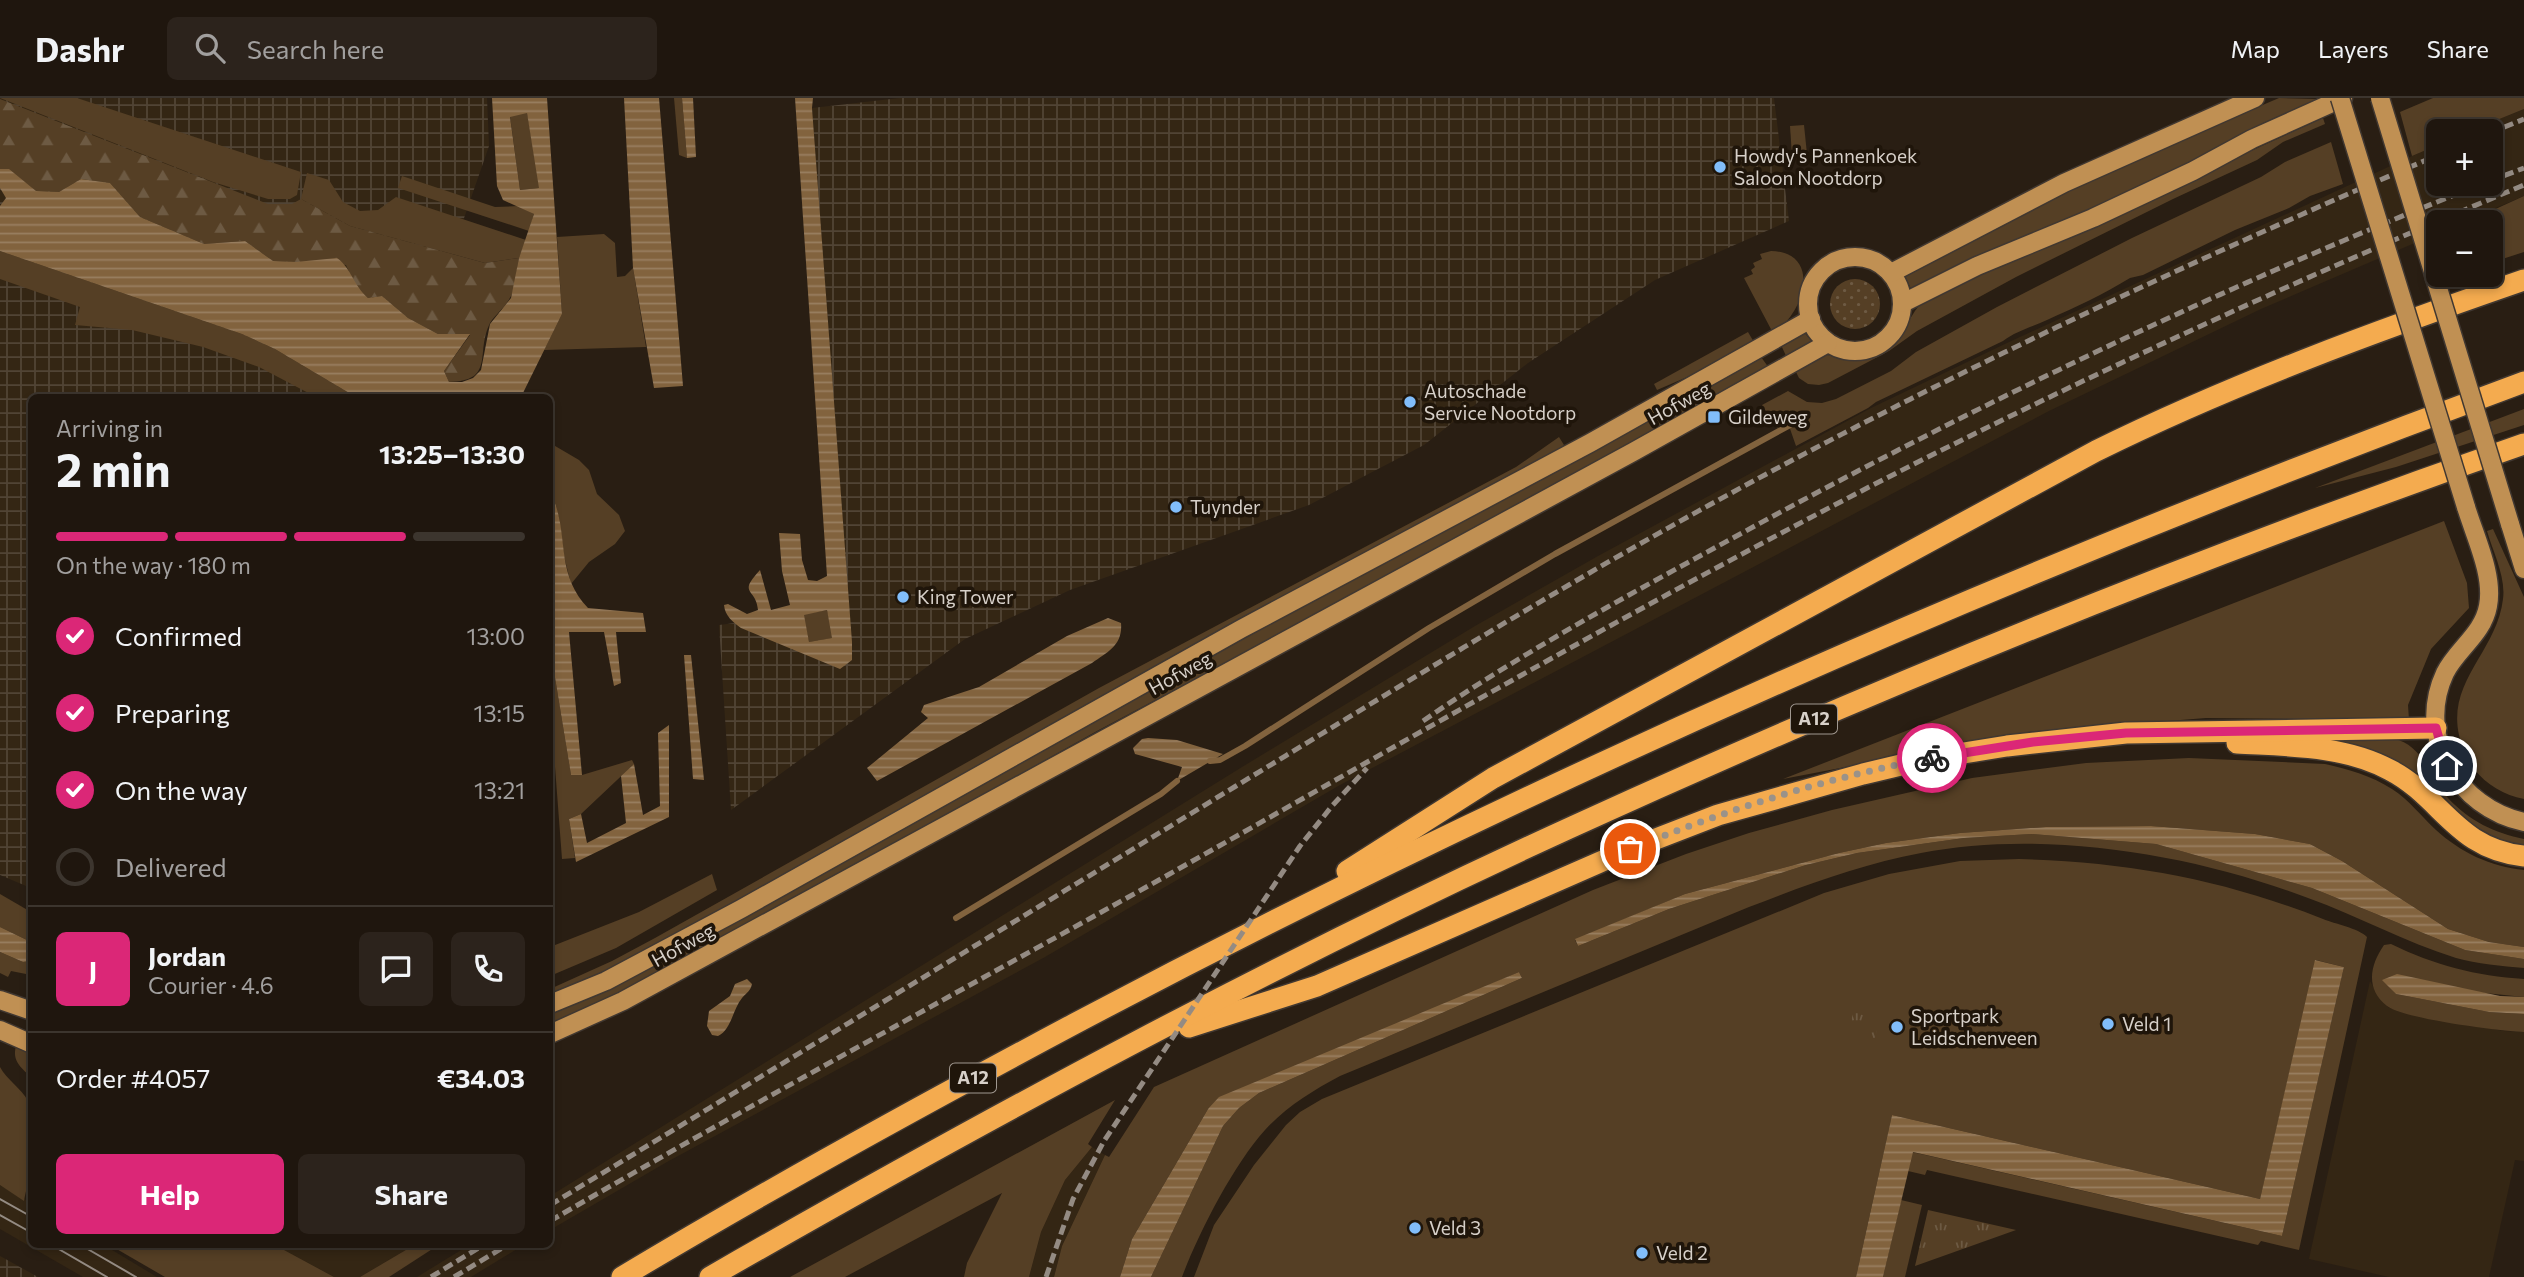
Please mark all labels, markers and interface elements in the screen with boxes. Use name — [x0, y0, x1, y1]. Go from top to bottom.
search box — [167, 17, 657, 80]
text: Dashr — [35, 28, 125, 69]
icon: search — [191, 29, 229, 67]
text: Search here — [247, 33, 384, 64]
text: Map — [2231, 34, 2280, 63]
text: Layers — [2318, 34, 2389, 63]
text: Share — [2427, 34, 2489, 63]
map controls — [2426, 119, 2503, 287]
button: + — [2426, 119, 2503, 196]
place label: Howdy's Pannenkoek Saloon Nootdorp — [1734, 144, 1917, 189]
marker: Howdy's Pannenkoek Saloon Nootdorp — [1712, 159, 1728, 175]
button: − — [2426, 210, 2503, 287]
street label: Hofweg — [1643, 376, 1714, 429]
place label: Autoschade Service Nootdorp — [1424, 379, 1576, 424]
marker: Autoschade Service Nootdorp — [1402, 394, 1418, 410]
place label: Gildeweg — [1728, 405, 1808, 428]
marker: Gildeweg — [1706, 409, 1722, 425]
text: Arriving in — [56, 414, 163, 442]
text: 13:25–13:30 — [379, 438, 525, 469]
text: 2 min — [56, 440, 171, 496]
place label: Tuynder — [1190, 495, 1261, 518]
marker: Tuynder — [1168, 499, 1184, 515]
text: On the way · 180 m — [56, 551, 251, 579]
place label: King Tower — [917, 585, 1014, 608]
marker: King Tower — [895, 589, 911, 605]
icon: check — [56, 617, 94, 655]
text: Confirmed — [115, 620, 242, 651]
text: 13:00 — [467, 622, 525, 650]
street label: Hofweg — [1144, 646, 1215, 699]
icon: check — [56, 694, 94, 732]
text: Preparing — [115, 697, 230, 728]
text: 13:15 — [474, 699, 525, 727]
road number: A12 — [1791, 704, 1837, 734]
courier — [1897, 723, 1967, 793]
pin — [2417, 736, 2477, 796]
icon: bike — [1913, 739, 1951, 777]
icon: home — [2428, 747, 2466, 785]
icon: check — [56, 771, 94, 809]
text: On the way — [115, 774, 248, 805]
text: 13:21 — [474, 776, 525, 804]
pin — [1600, 819, 1660, 879]
icon: bag — [1611, 830, 1649, 868]
text: Delivered — [115, 851, 226, 882]
street label: Hofweg — [647, 918, 718, 971]
button: chat — [359, 932, 433, 1006]
button: phone — [451, 932, 525, 1006]
text: Jordan — [148, 940, 226, 971]
text: J — [89, 954, 97, 985]
text: Courier · 4.6 — [148, 971, 274, 999]
place label: Sportpark Leidschenveen — [1911, 1004, 2038, 1049]
place label: Veld 1 — [2122, 1012, 2171, 1035]
marker: Veld 1 — [2100, 1016, 2116, 1032]
marker: Sportpark Leidschenveen — [1889, 1019, 1905, 1035]
text: Order #4057 — [56, 1062, 210, 1093]
text: €34.03 — [437, 1062, 525, 1093]
road number: A12 — [950, 1063, 996, 1093]
button: Help — [56, 1154, 284, 1234]
button: Share — [298, 1154, 525, 1234]
place label: Veld 3 — [1429, 1216, 1481, 1239]
marker: Veld 3 — [1407, 1220, 1423, 1236]
place label: Veld 2 — [1656, 1241, 1708, 1264]
marker: Veld 2 — [1634, 1245, 1650, 1261]

